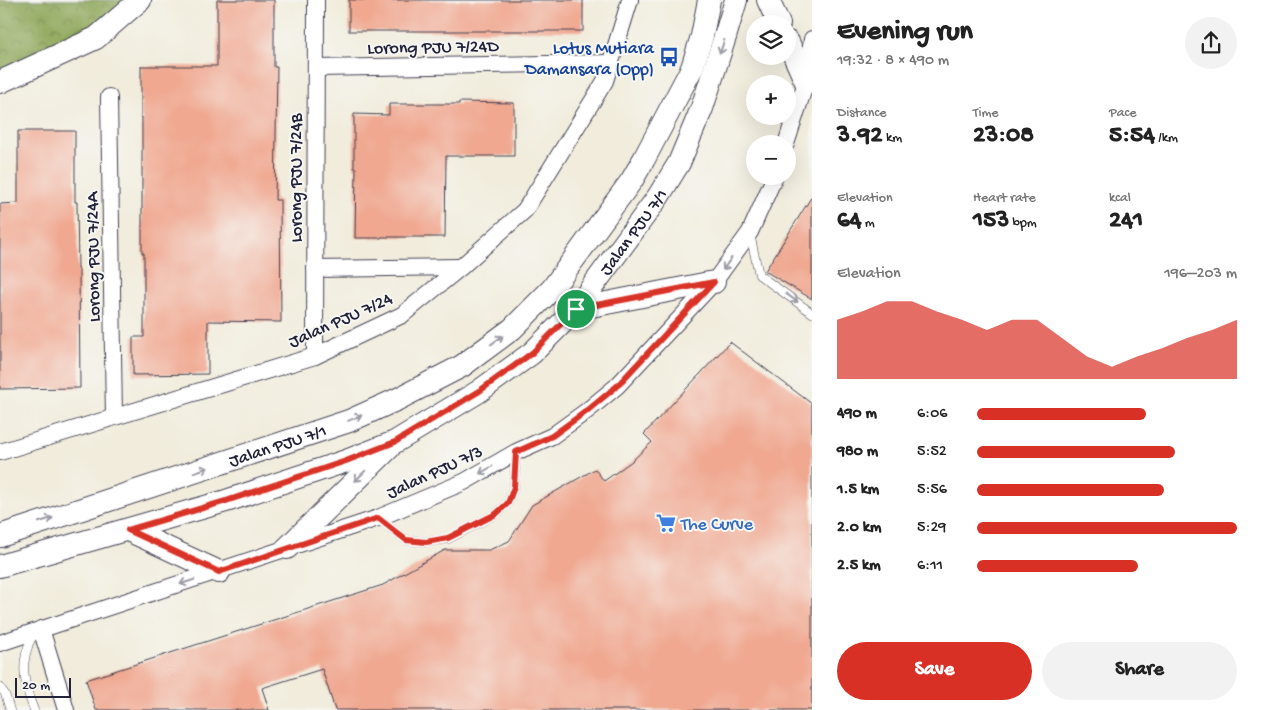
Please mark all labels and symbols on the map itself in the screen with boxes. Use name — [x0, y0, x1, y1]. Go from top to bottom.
street label: Lorong PJU 7/24D — [367, 37, 499, 60]
place label: Lotus Mutiara Damansara (Opp) — [524, 39, 655, 81]
one-way arrow — [717, 39, 727, 55]
bus stop icon: Lotus Mutiara Damansara (Opp) — [658, 46, 680, 68]
street label: Lorong PJU 7/24B — [287, 113, 308, 243]
street label: Jalan PJU 7/1 — [596, 186, 673, 280]
street label: Lorong PJU 7/24A — [83, 190, 106, 322]
one-way arrow — [721, 257, 732, 271]
pin — [555, 288, 597, 330]
street label: Jalan PJU 7/24 — [286, 289, 397, 354]
one-way arrow — [784, 293, 798, 303]
one-way arrow — [490, 335, 504, 345]
one-way arrow — [347, 413, 362, 423]
street label: Jalan PJU 7/1 — [227, 421, 330, 473]
street label: Jalan PJU 7/3 — [384, 442, 486, 505]
one-way arrow — [192, 464, 208, 474]
one-way arrow — [479, 465, 493, 475]
one-way arrow — [354, 470, 367, 482]
supermarket icon: The Curve — [655, 512, 677, 534]
one-way arrow — [38, 515, 54, 525]
place label: The Curve — [680, 515, 754, 536]
one-way arrow — [180, 578, 195, 587]
scale bar — [15, 675, 71, 698]

